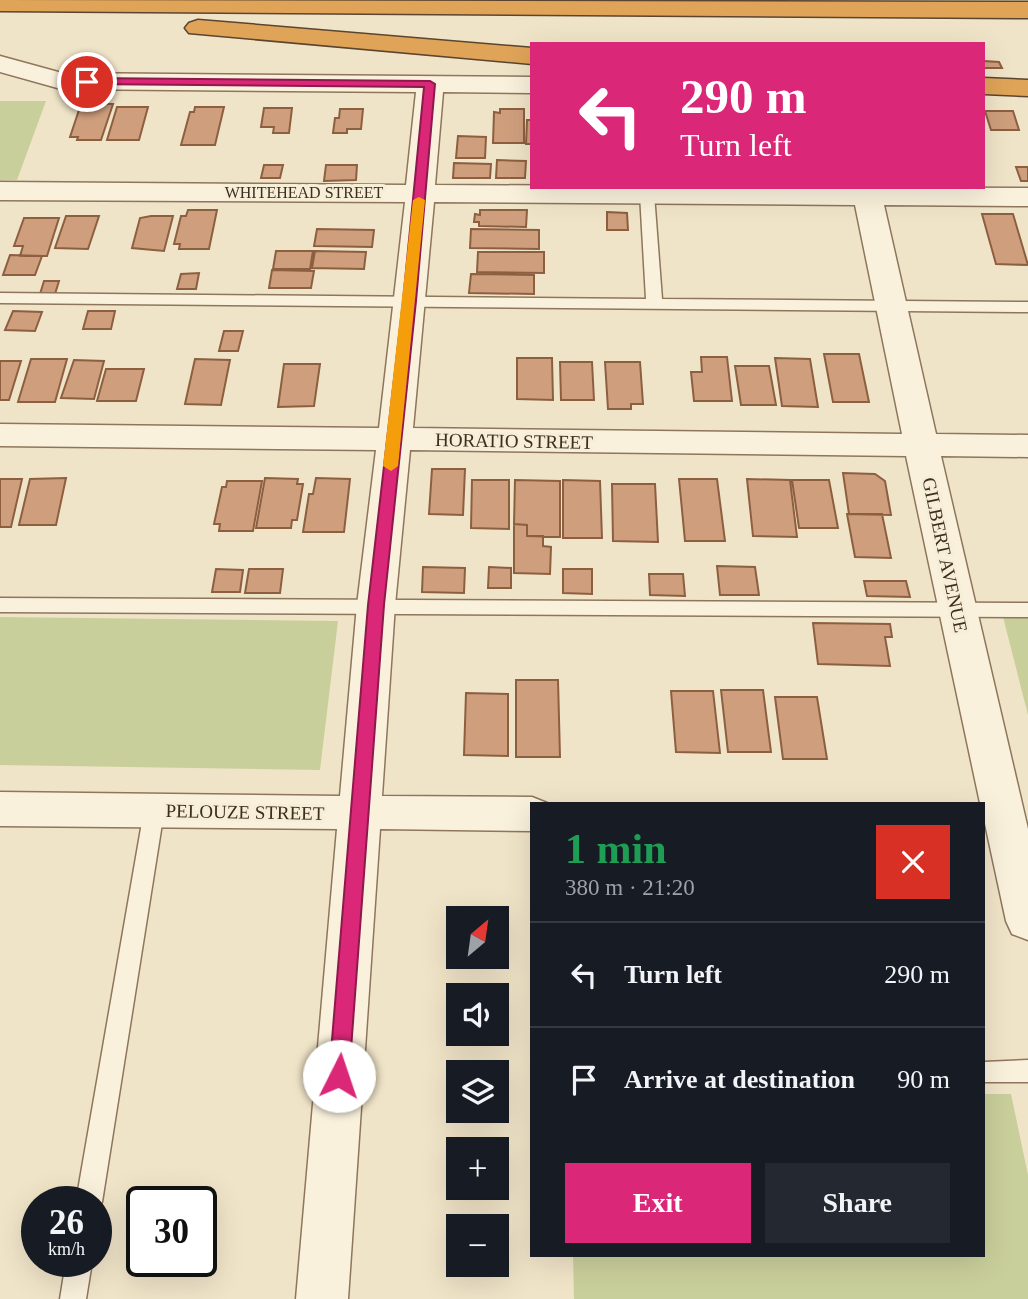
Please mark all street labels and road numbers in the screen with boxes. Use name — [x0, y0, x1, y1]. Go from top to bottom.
street label: WHITEHEAD STREET — [225, 184, 384, 201]
street label: HORATIO STREET — [435, 429, 593, 453]
street label: GILBERT AVENUE — [918, 476, 972, 634]
street label: PELOUZE STREET — [165, 800, 325, 824]

